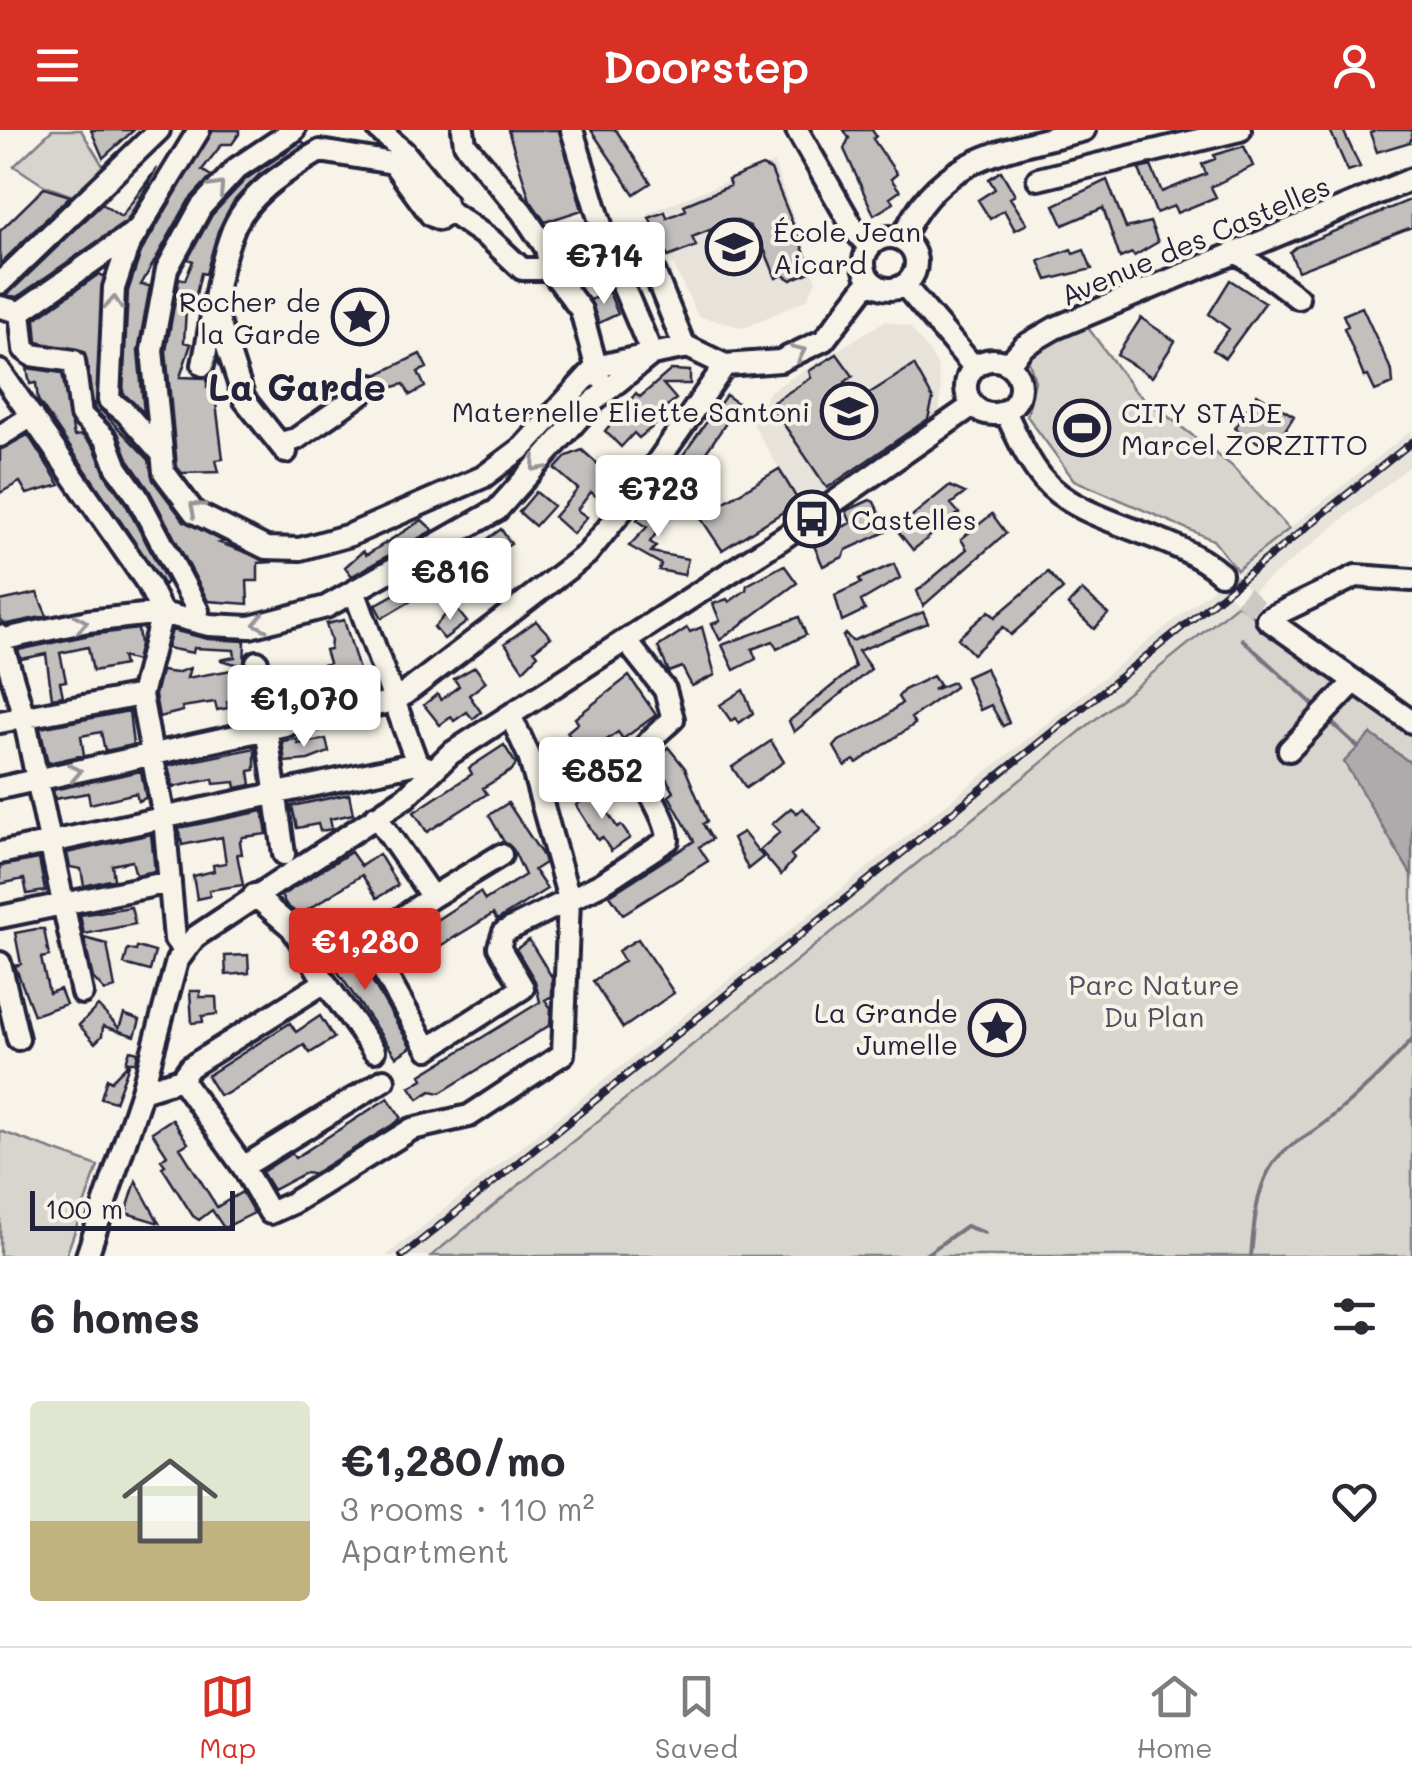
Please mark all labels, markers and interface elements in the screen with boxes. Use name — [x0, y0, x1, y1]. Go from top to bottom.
text: Doorstep — [603, 36, 809, 94]
icon: menu — [30, 38, 85, 93]
icon: person — [1327, 38, 1382, 93]
street label: Avenue des Castelles — [1055, 167, 1335, 313]
one-way arrow — [206, 181, 224, 200]
place label: École Jean Aicard — [773, 213, 921, 281]
school or university icon: École Jean Aicard — [704, 217, 764, 277]
pin: €714 — [545, 222, 663, 307]
text: €714 — [565, 233, 643, 275]
place label: Rocher de la Garde — [179, 283, 321, 351]
place icon: Rocher de la Garde — [330, 287, 390, 347]
one-way arrow — [102, 295, 124, 311]
one-way arrow — [788, 344, 806, 364]
district label: La Garde — [208, 361, 386, 411]
school or university icon: Maternelle Eliette Santoni — [819, 381, 879, 441]
place label: Maternelle Eliette Santoni — [452, 393, 810, 429]
place label: CITY STADE Marcel ZORZITTO — [1121, 394, 1368, 462]
sports icon: CITY STADE Marcel ZORZITTO — [1052, 398, 1112, 458]
one-way arrow — [531, 453, 549, 472]
pin: €723 — [599, 455, 717, 540]
text: €723 — [618, 466, 698, 508]
bus stop icon: Castelles — [782, 489, 842, 549]
place label: Castelles — [851, 501, 977, 537]
one-way arrow — [189, 502, 207, 520]
pin: €816 — [391, 538, 509, 623]
text: €816 — [410, 549, 490, 591]
one-way arrow — [252, 612, 269, 633]
one-way arrow — [73, 613, 89, 634]
pin: €1,070 — [223, 665, 385, 750]
text: €1,070 — [250, 676, 358, 718]
pin: €852 — [543, 737, 661, 822]
text: €852 — [561, 748, 643, 790]
one-way arrow — [66, 763, 83, 784]
pin: €1,280 — [284, 908, 446, 993]
text: €1,280 — [311, 919, 419, 961]
park label: Parc Nature Du Plan — [1068, 966, 1240, 1034]
place label: La Grande Jumelle — [814, 994, 958, 1062]
place icon: La Grande Jumelle — [967, 998, 1027, 1058]
scale bar — [30, 1186, 235, 1230]
text: 100 m — [45, 1190, 123, 1226]
text: 6 homes — [30, 1289, 200, 1344]
icon: filters — [1327, 1289, 1382, 1344]
text: €1,280/mo — [340, 1432, 565, 1487]
icon: home — [110, 1441, 230, 1561]
icon: heart — [1327, 1474, 1382, 1529]
text: 3 rooms · 110 m² — [340, 1487, 595, 1529]
text: Apartment — [340, 1529, 509, 1571]
tab: Map — [199, 1669, 256, 1765]
tab: Saved — [655, 1669, 738, 1765]
tab: Home — [1136, 1669, 1213, 1765]

